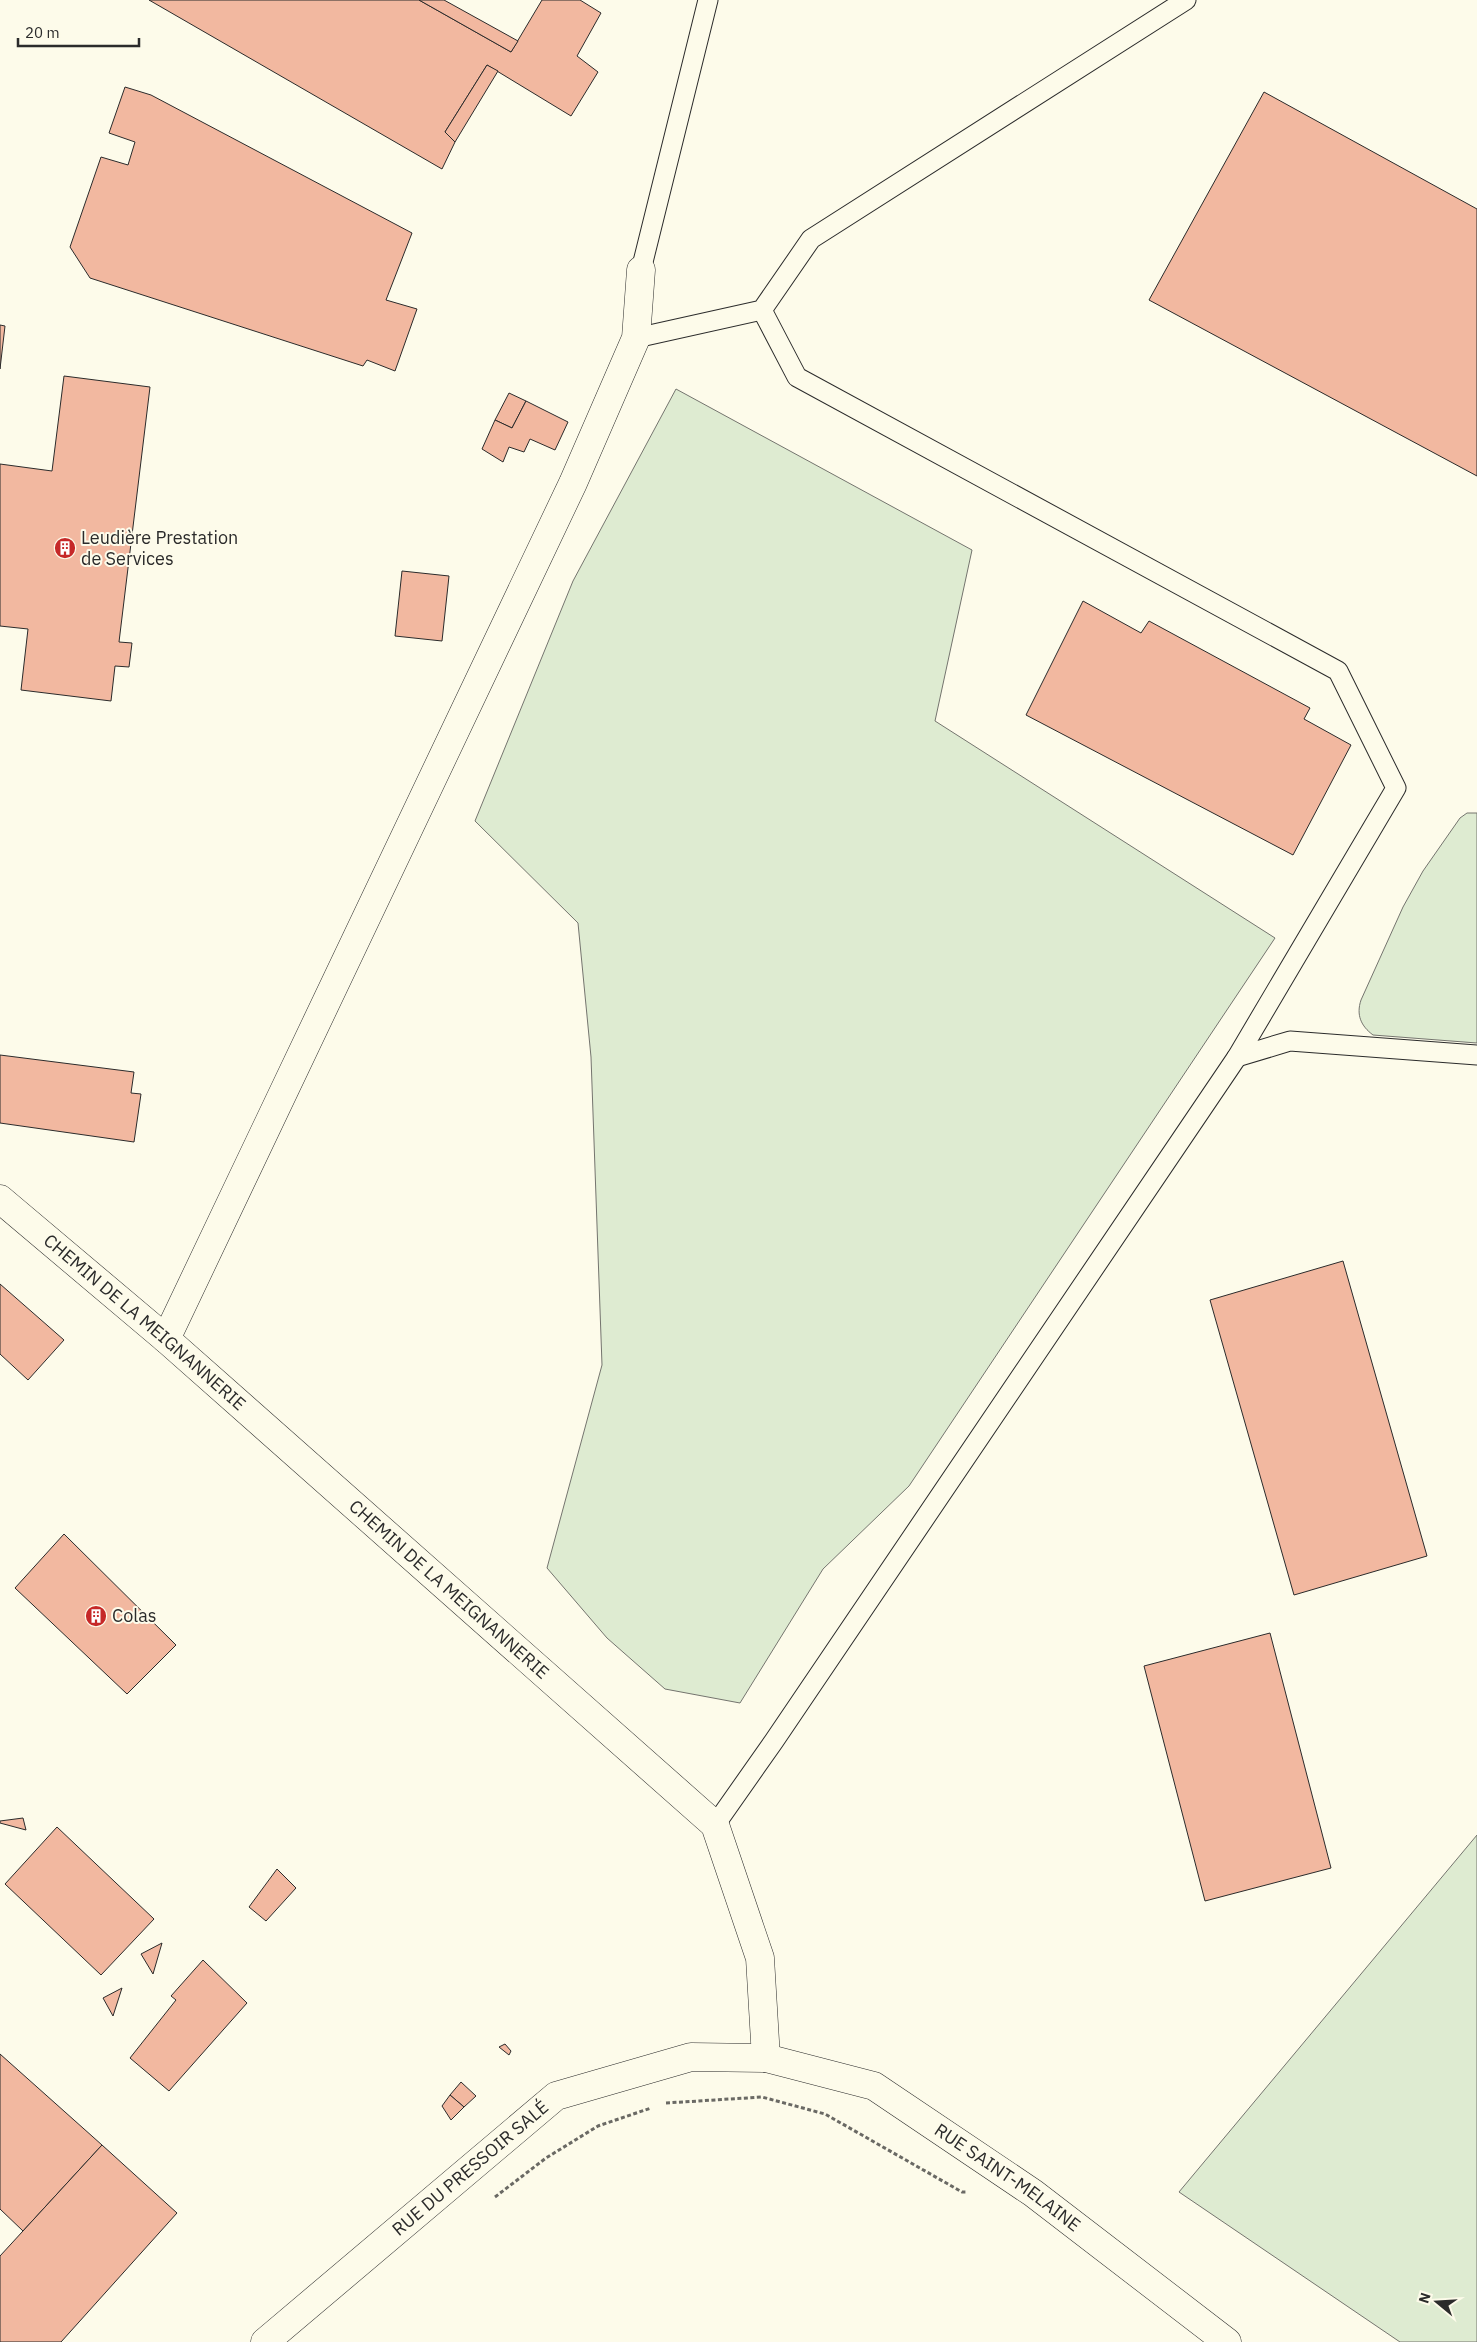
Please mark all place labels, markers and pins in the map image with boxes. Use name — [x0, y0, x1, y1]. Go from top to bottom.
place label: Leudière Prestation de Services — [81, 526, 238, 570]
building icon: Leudière Prestation de Services — [53, 536, 77, 560]
building icon: Colas — [84, 1604, 108, 1628]
place label: Colas — [112, 1604, 157, 1627]

